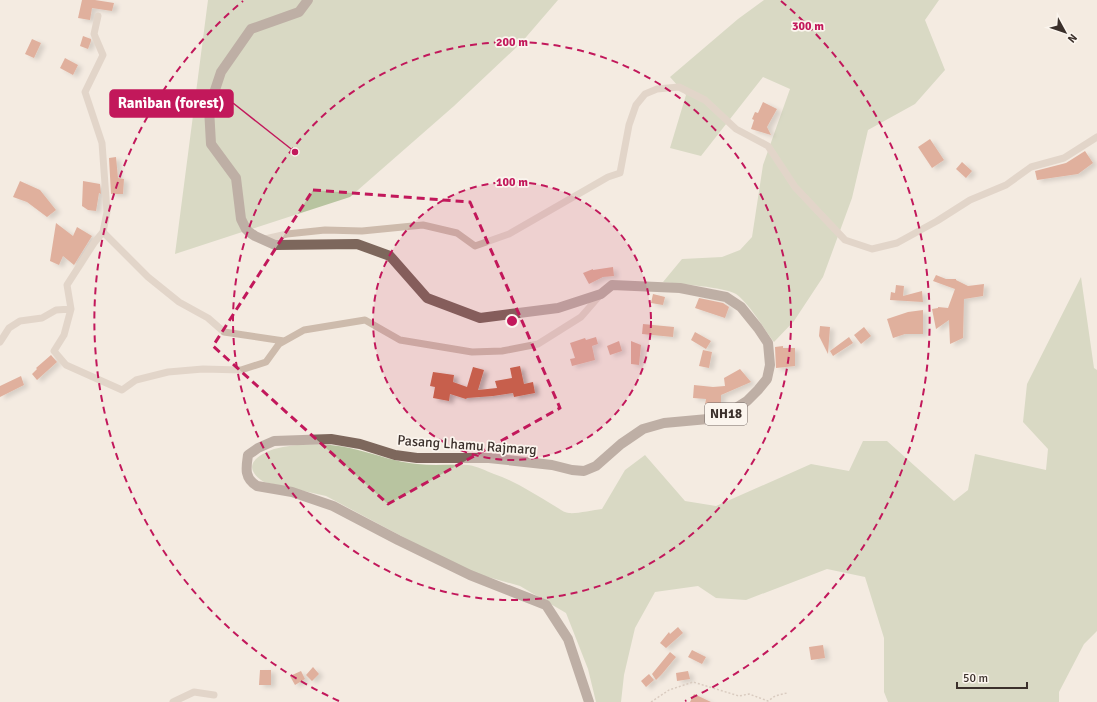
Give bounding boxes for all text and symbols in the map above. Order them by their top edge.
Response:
north arrow [1045,12,1085,52]
text: 300 m [792,19,824,34]
text: N [1065,31,1080,45]
text: 200 m [496,35,528,50]
callout: Raniban (forest) [110,90,233,117]
text: Raniban (forest) [118,94,224,112]
text: 100 m [496,175,528,190]
centre of rings [505,314,519,328]
road number: NH18 [705,403,747,425]
street label: Pasang Lhamu Rajmarg [397,432,537,458]
scale bar [957,664,1027,690]
text: 50 m [963,671,988,686]

